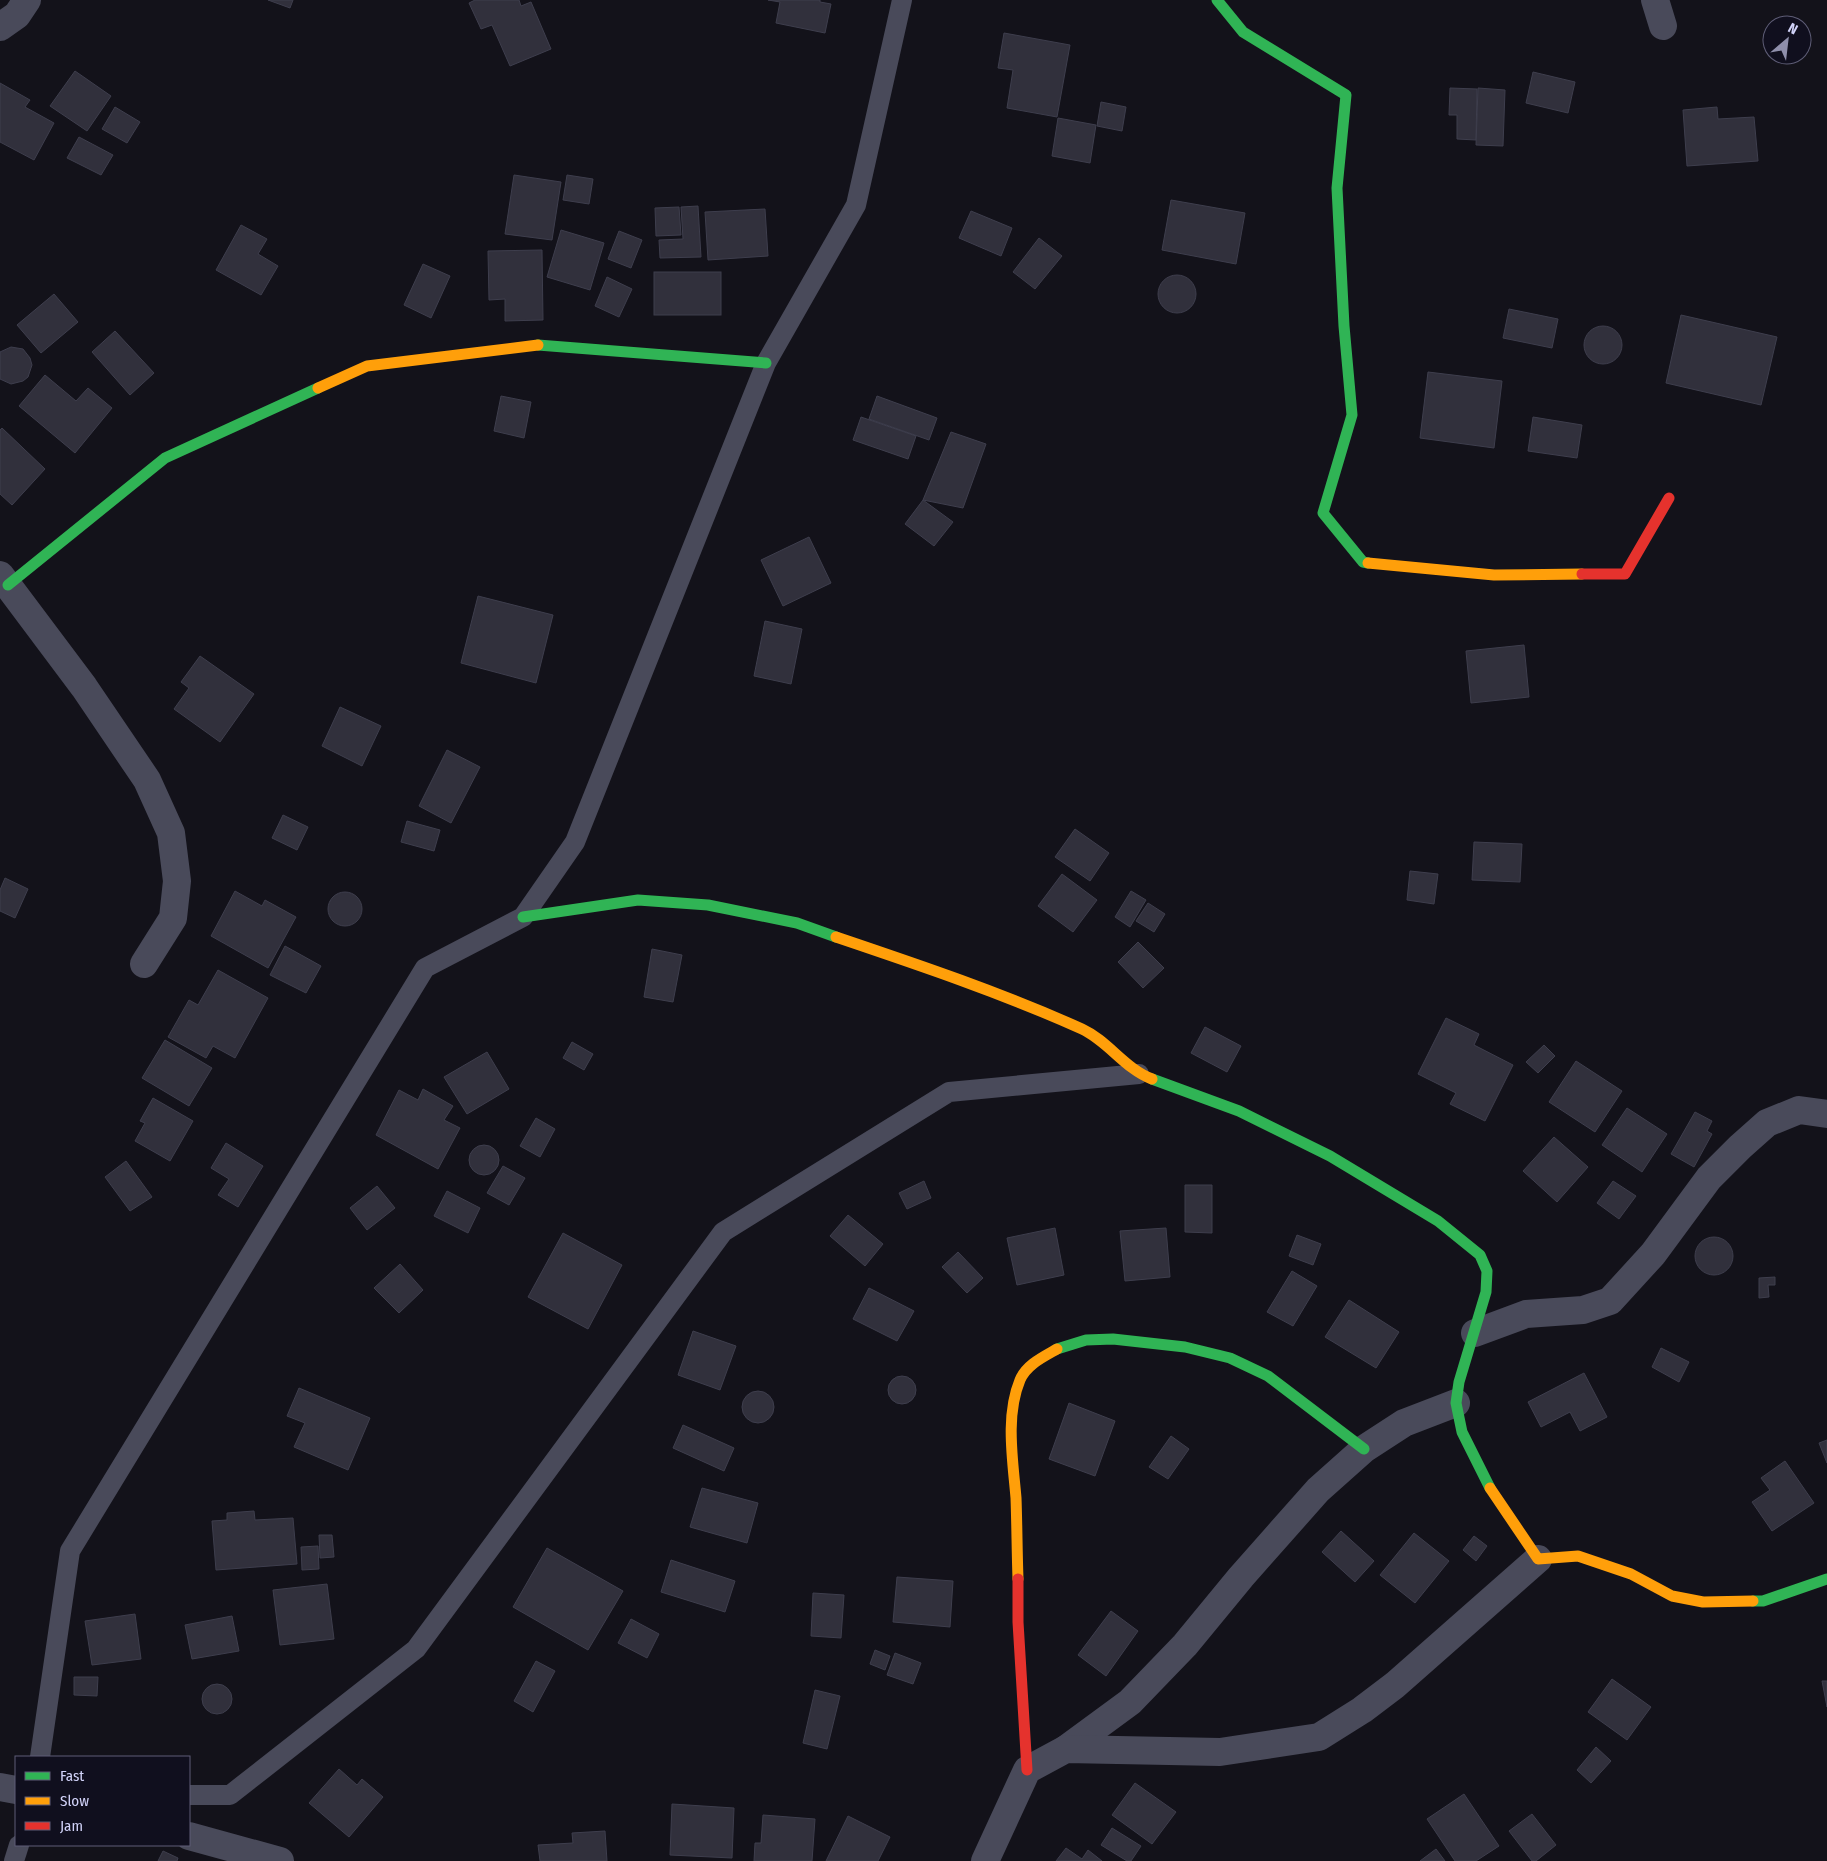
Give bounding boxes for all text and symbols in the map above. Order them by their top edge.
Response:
north arrow [1762,15,1812,65]
text: N [1785,19,1801,38]
legend [15,1756,190,1846]
text: Fast [60,1767,84,1785]
text: Slow [60,1792,89,1810]
text: Jam [60,1817,83,1835]

